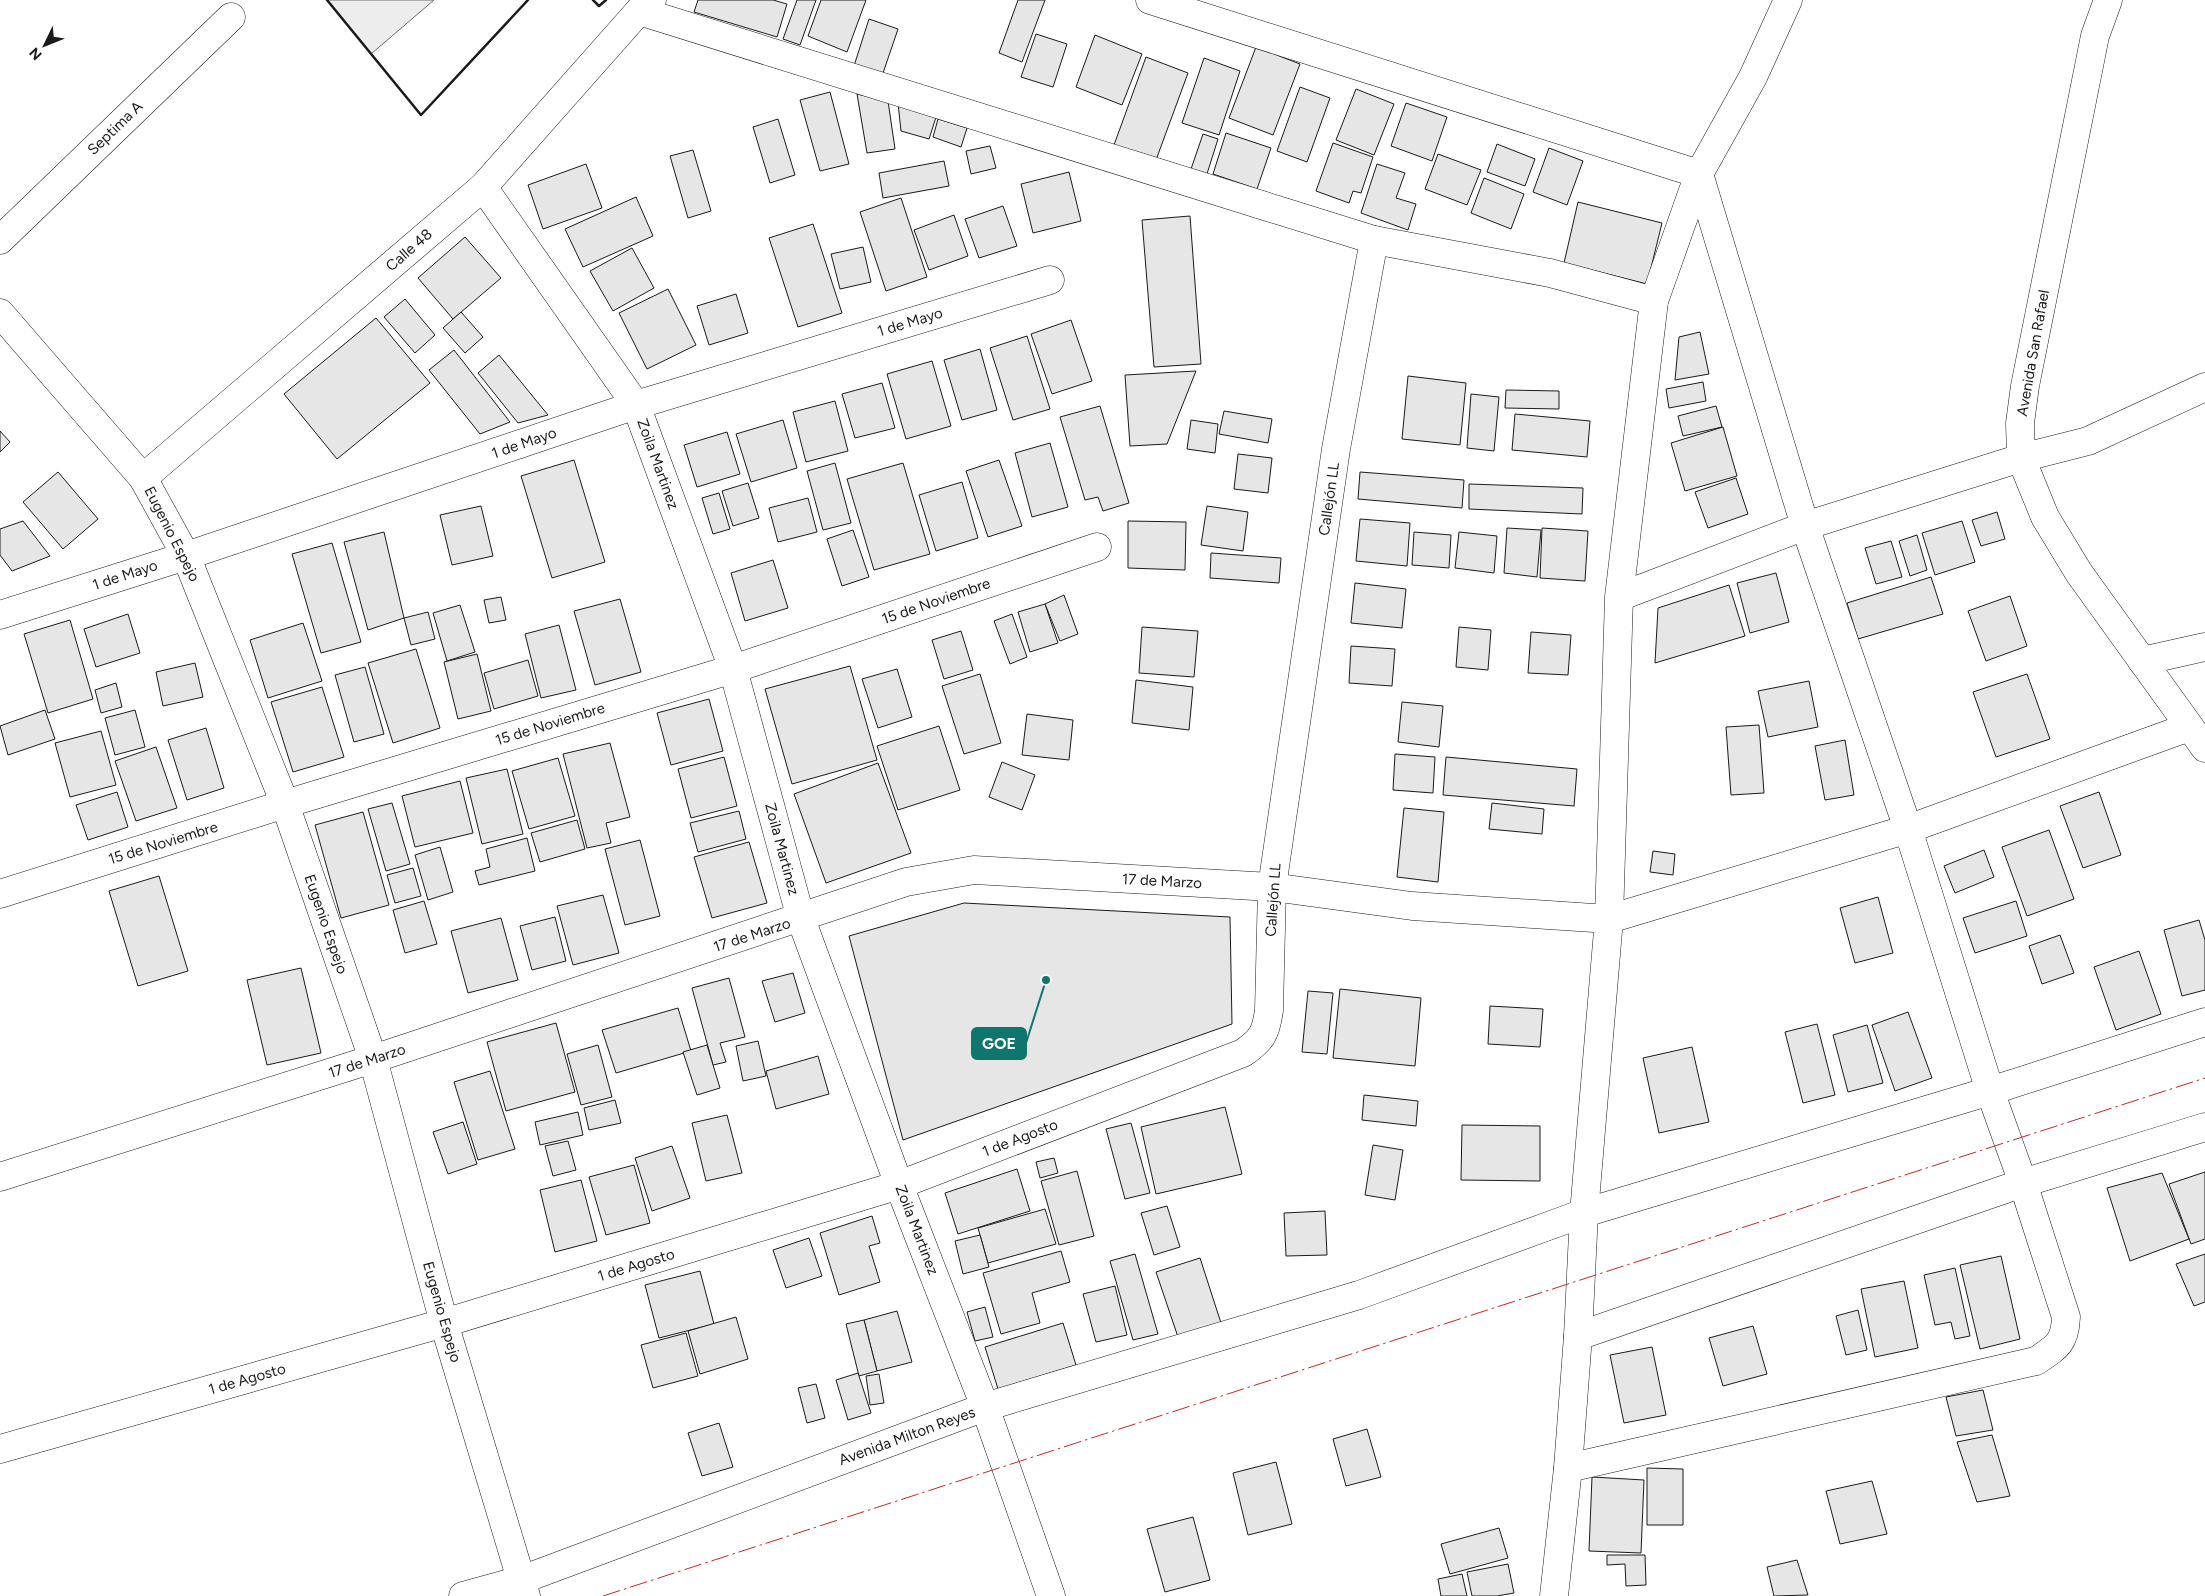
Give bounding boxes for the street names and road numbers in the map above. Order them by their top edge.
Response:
street label: Septima A [84,97,146,159]
street label: Calle 48 [382,225,436,275]
street label: Avenida San Rafael [2013,288,2053,418]
street label: 1 de Mayo [875,303,945,340]
street label: Zoila Martinez [633,416,683,512]
street label: 1 de Mayo [489,423,559,462]
street label: Callejón LL [1315,461,1343,537]
street label: Eugenio Espejo [140,484,204,585]
street label: 1 de Mayo [90,556,160,594]
street label: 15 de Noviembre [879,574,993,628]
street label: 15 de Noviembre [493,699,607,749]
street label: Zoila Martinez [761,801,803,897]
street label: 15 de Noviembre [106,818,220,868]
street label: Callejón LL [1261,862,1285,937]
street label: 17 de Marzo [1122,870,1203,892]
street label: Eugenio Espejo [301,872,352,976]
street label: 17 de Marzo [711,914,793,956]
street label: 17 de Marzo [326,1040,408,1082]
street label: 1 de Agosto [980,1115,1061,1161]
street label: Zoila Martinez [892,1182,942,1278]
street label: 1 de Agosto [595,1245,677,1285]
street label: Eugenio Espejo [419,1259,465,1365]
street label: 1 de Agosto [206,1359,288,1399]
street label: Avenida Milton Reyes [836,1403,978,1469]

